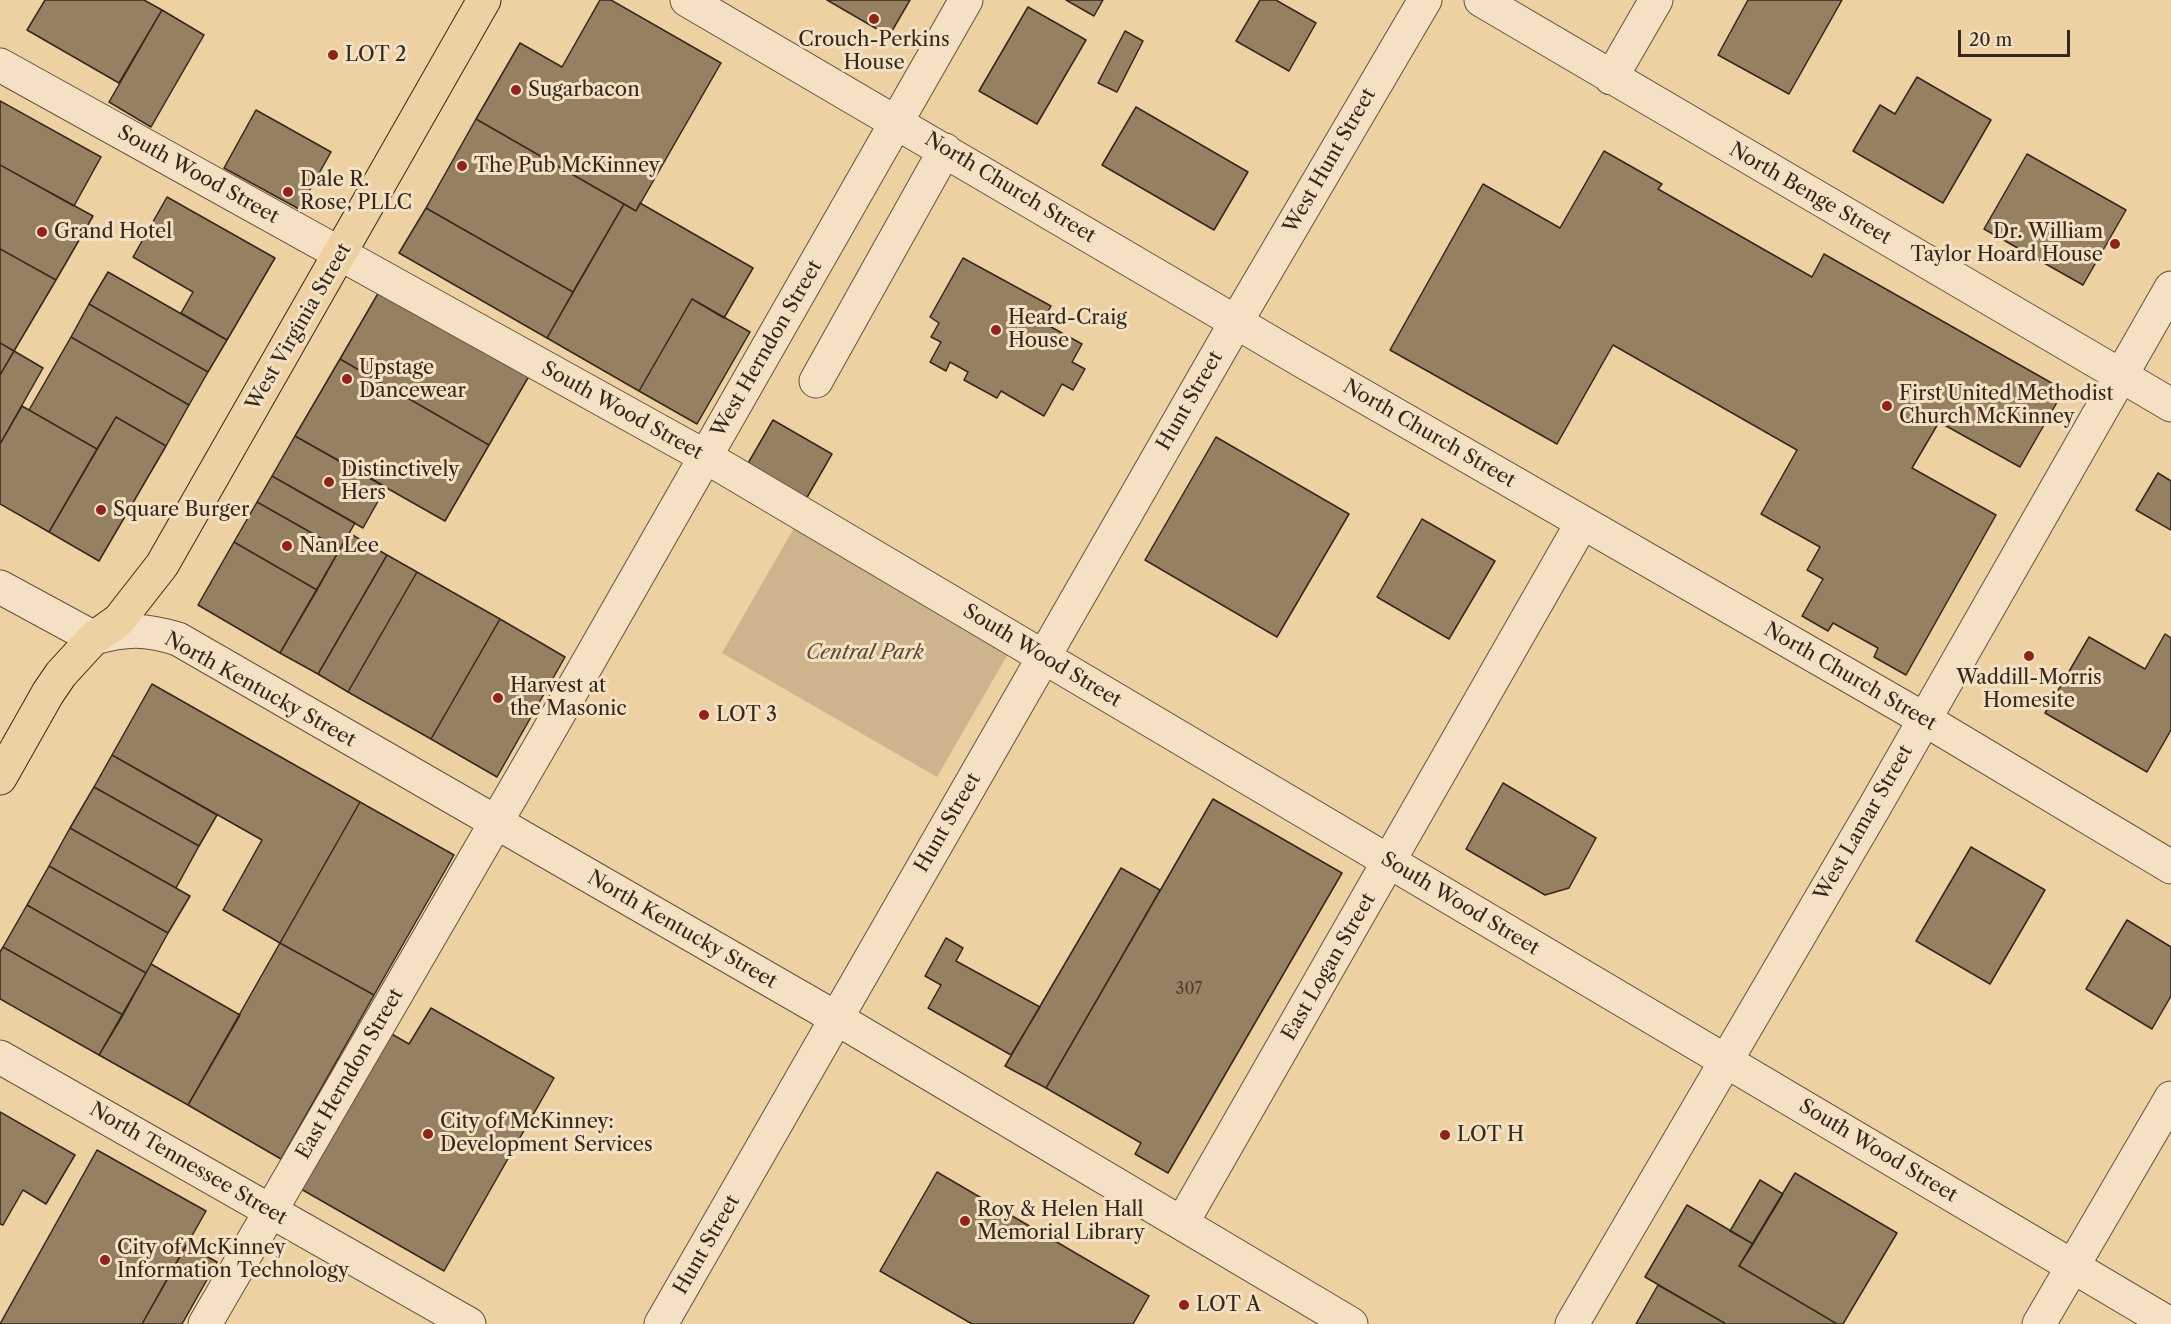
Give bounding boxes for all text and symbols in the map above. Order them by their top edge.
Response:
marker: Crouch-Perkins House [867,12,881,26]
scale bar [1961,18,2074,56]
place label: Crouch-Perkins House [798,28,950,75]
text: 20 m [1969,29,2012,51]
place label: LOT 2 [345,43,407,67]
marker: LOT 2 [326,48,340,62]
place label: Sugarbacon [528,78,640,102]
marker: Sugarbacon [509,83,523,97]
street label: West Hunt Street [1279,84,1381,238]
street label: South Wood Street [113,121,283,229]
street label: North Church Street [920,127,1100,249]
street label: North Benge Street [1725,138,1895,250]
place label: The Pub McKinney [474,154,660,178]
marker: The Pub McKinney [455,159,469,173]
place label: Dale R. Rose, PLLC [300,168,412,215]
marker: Dale R. Rose, PLLC [281,185,295,199]
place label: Grand Hotel [54,220,172,244]
place label: Dr. William Taylor Hoard House [1911,220,2103,267]
marker: Grand Hotel [35,225,49,239]
marker: Dr. William Taylor Hoard House [2108,237,2122,251]
street label: West Virginia Street [241,239,357,415]
street label: West Herndon Street [707,256,827,442]
place label: Heard-Craig House [1008,306,1127,353]
marker: Heard-Craig House [989,323,1003,337]
street label: Hunt Street [1152,347,1228,455]
place label: Upstage Dancewear [359,356,466,403]
street label: South Wood Street [537,357,707,465]
marker: Upstage Dancewear [340,372,354,386]
street label: North Church Street [1339,375,1519,493]
place label: First United Methodist Church McKinney [1899,382,2113,429]
marker: First United Methodist Church McKinney [1880,399,1894,413]
place label: Distinctively Hers [341,458,459,505]
marker: Distinctively Hers [322,475,336,489]
place label: Square Burger [113,498,249,522]
marker: Square Burger [94,503,108,517]
place label: Nan Lee [299,534,379,558]
marker: Nan Lee [280,539,294,553]
street label: South Wood Street [958,599,1126,713]
street label: North Church Street [1760,618,1940,736]
street label: North Kentucky Street [160,627,360,753]
park label: Central Park [806,641,924,665]
marker: Waddill-Morris Homesite [2022,649,2036,663]
place label: Waddill-Morris Homesite [1956,666,2102,713]
place label: Harvest at the Masonic [510,674,627,721]
marker: Harvest at the Masonic [491,691,505,705]
place label: LOT 3 [716,703,777,727]
marker: LOT 3 [697,708,711,722]
street label: West Lamar Street [1810,741,1918,905]
street label: Hunt Street [910,769,986,877]
street label: South Wood Street [1376,847,1544,961]
street label: North Kentucky Street [583,866,781,994]
street label: East Logan Street [1277,889,1381,1045]
house number: 307 [1176,979,1202,999]
street label: East Herndon Street [291,984,409,1164]
street label: South Wood Street [1794,1094,1962,1208]
street label: North Tennessee Street [85,1098,291,1230]
place label: City of McKinney: Development Services [440,1110,653,1157]
place label: LOT H [1457,1123,1524,1147]
marker: City of McKinney: Development Services [421,1127,435,1141]
marker: LOT H [1438,1128,1452,1142]
street label: Hunt Street [669,1191,745,1299]
place label: Roy & Helen Hall Memorial Library [977,1198,1145,1245]
marker: Roy & Helen Hall Memorial Library [958,1214,972,1228]
place label: City of McKinney Information Technology [117,1236,349,1283]
marker: City of McKinney Information Technology [98,1253,112,1267]
place label: LOT A [1196,1293,1261,1317]
marker: LOT A [1177,1298,1191,1312]

